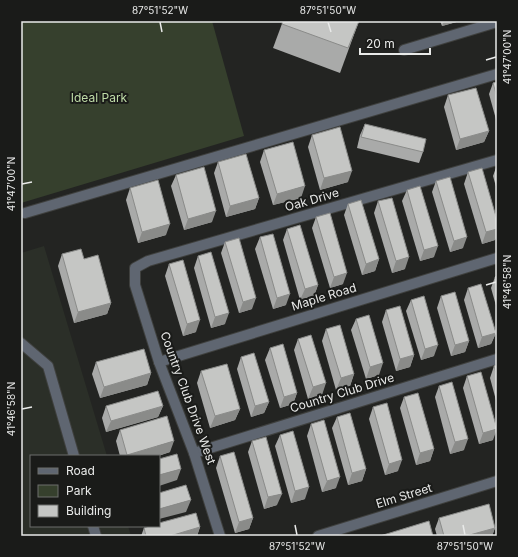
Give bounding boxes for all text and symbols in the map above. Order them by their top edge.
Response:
text: 87°51'52"W [132,4,188,16]
text: 87°51'50"W [300,4,356,16]
scale bar [360,30,430,56]
text: 41°47'00"N [501,30,513,84]
text: 20 m [366,36,395,51]
park label: Ideal Park [71,90,128,105]
text: 41°47'00"N [5,157,17,211]
street label: Oak Drive [283,185,341,214]
text: 41°46'58"N [501,255,513,309]
street label: Maple Road [290,280,358,314]
street label: Country Club Drive West [157,329,219,466]
street label: Country Club Drive [288,370,396,416]
text: 41°46'58"N [5,382,17,436]
legend [30,455,160,527]
text: Road [66,463,95,478]
street label: Elm Street [374,480,434,511]
text: Park [66,483,92,498]
text: Building [66,503,111,518]
text: 87°51'52"W [269,540,325,552]
text: 87°51'50"W [437,540,493,552]

